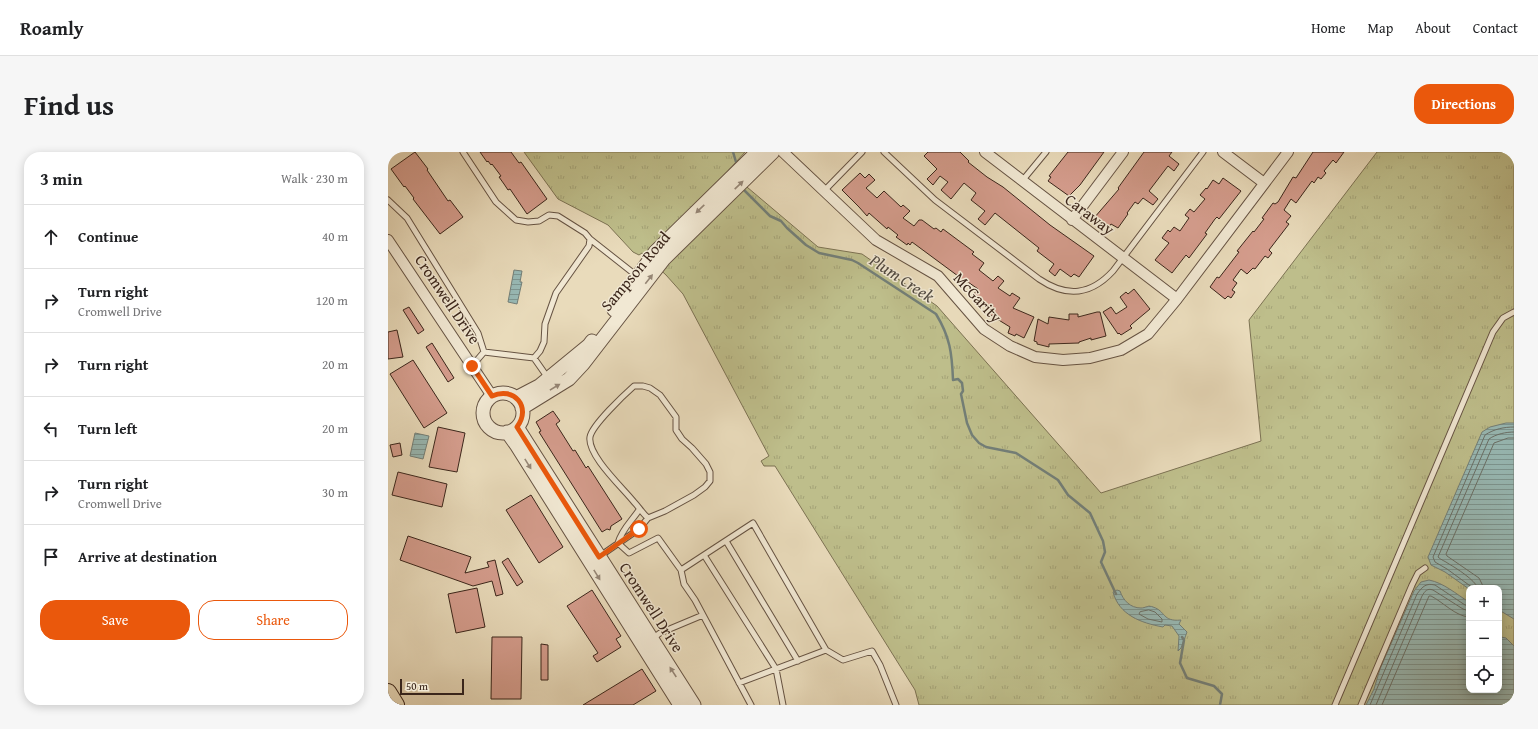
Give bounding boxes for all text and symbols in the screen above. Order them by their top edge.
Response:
text: Roamly [20,14,84,42]
text: Home [1311,18,1346,38]
text: Map [1368,18,1393,38]
text: About [1415,18,1451,38]
text: Contact [1473,18,1518,38]
text: Find us [24,84,114,125]
button: Directions [1414,84,1514,124]
text: 3 min [40,166,82,191]
text: Walk · 230 m [281,169,348,188]
one-way arrow [734,180,744,190]
street label: Caraway [1060,187,1120,241]
one-way arrow [695,205,705,214]
icon: ahead [40,226,62,248]
text: Continue [78,226,139,247]
street label: Sampson Road [594,226,676,316]
text: 40 m [322,227,348,246]
water label: Plum Creek [864,247,940,308]
street label: Cromwell Drive [409,249,487,349]
street label: McGarity [948,266,1008,328]
one-way arrow [644,273,653,284]
text: Turn right [78,281,149,302]
icon: right [40,290,62,312]
text: 120 m [316,291,348,310]
text: Cromwell Drive [78,302,162,321]
icon: right [40,354,62,376]
text: Turn right [78,354,149,375]
text: 20 m [322,355,348,374]
route end [463,357,481,375]
one-way arrow [550,383,560,391]
icon: left [40,418,62,440]
text: Turn left [78,418,137,439]
text: 20 m [322,419,348,438]
one-way arrow [525,459,532,470]
text: Turn right [78,473,149,494]
icon: right [40,482,62,504]
text: 30 m [322,483,348,502]
text: Cromwell Drive [78,494,162,513]
route start [630,520,648,538]
icon: arrive [40,546,62,568]
text: Arrive at destination [78,546,217,567]
street label: Cromwell Drive [614,557,690,657]
one-way arrow [593,570,601,580]
map controls [1466,585,1502,693]
button: + [1466,585,1502,621]
button: Save [40,600,190,640]
button: Share [198,600,348,640]
button: − [1466,621,1502,657]
button: locate [1466,657,1502,693]
one-way arrow [669,667,677,677]
scale bar [400,677,464,696]
text: 50 m [406,678,428,694]

